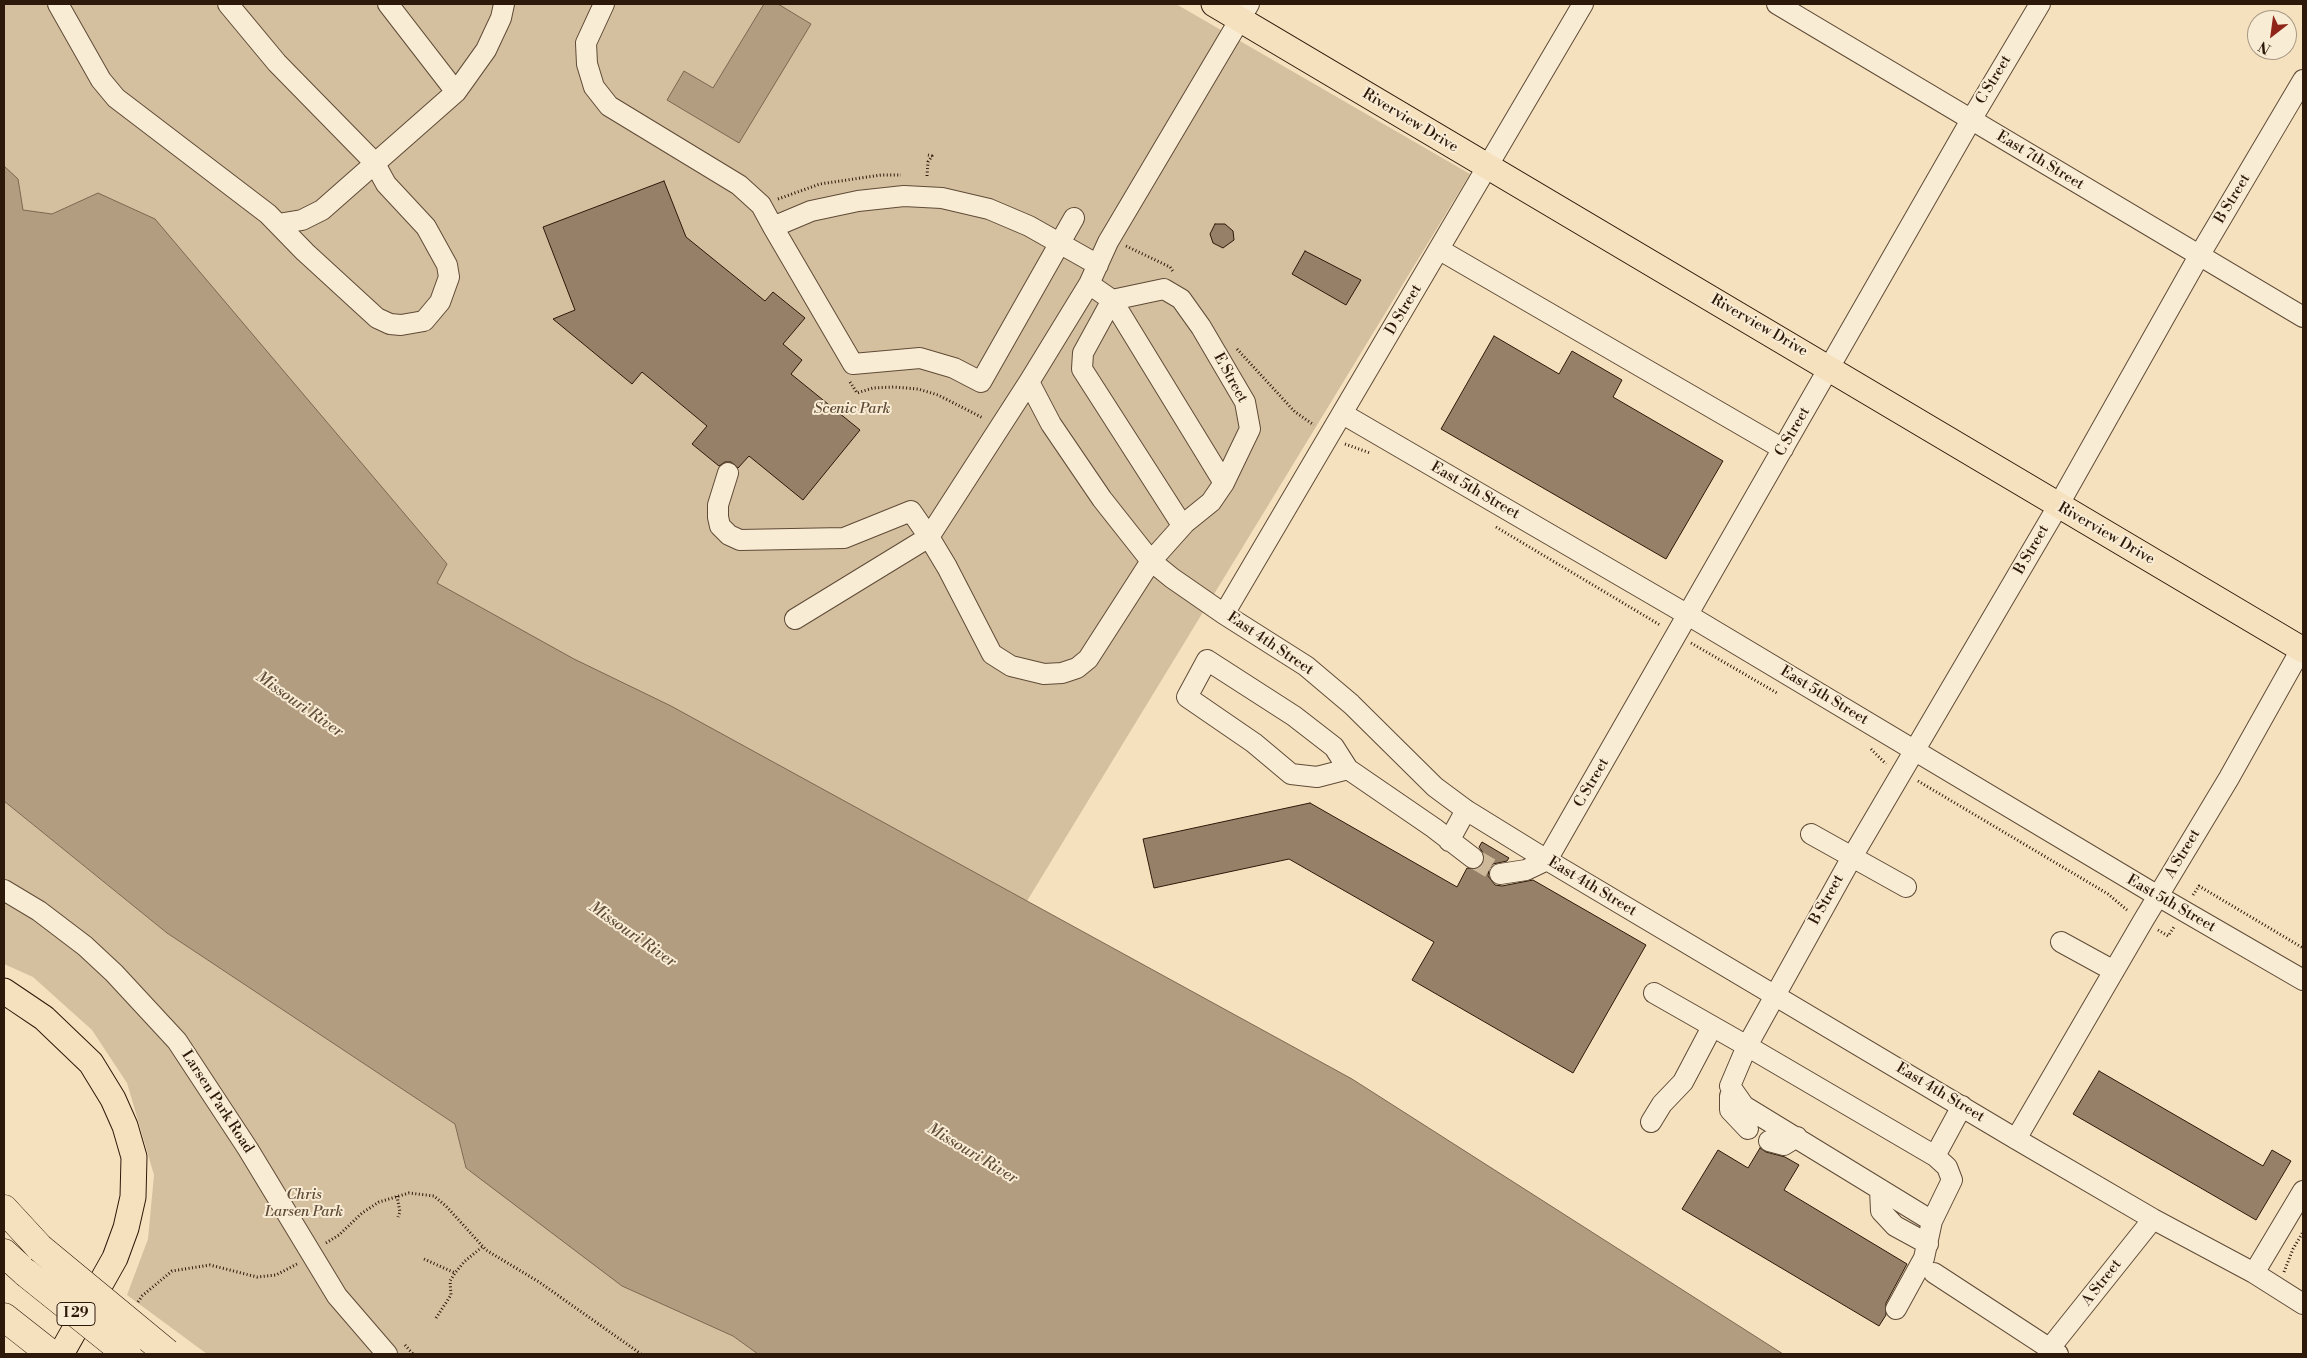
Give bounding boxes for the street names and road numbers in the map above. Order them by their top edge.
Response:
street label: C Street [1972,52,2016,108]
street label: Riverview Drive [1359,85,1461,157]
street label: East 7th Street [1993,128,2087,194]
street label: B Street [2211,171,2255,227]
street label: D Street [1382,282,1426,338]
street label: Riverview Drive [1707,291,1811,361]
street label: E Street [1209,350,1251,406]
street label: C Street [1772,404,1814,460]
street label: East 5th Street [1427,458,1523,524]
street label: Riverview Drive [2054,499,2158,569]
street label: B Street [2011,522,2053,578]
street label: East 4th Street [1223,609,1317,679]
street label: East 5th Street [1777,663,1871,729]
street label: C Street [1571,755,1613,811]
street label: A Street [2161,826,2205,882]
street label: East 4th Street [1544,853,1640,921]
street label: East 5th Street [2123,871,2219,937]
street label: B Street [1806,872,1848,928]
street label: Larsen Park Road [177,1047,257,1157]
street label: East 4th Street [1892,1059,1988,1127]
street label: A Street [2078,1256,2126,1310]
road number: I 29 [57,1302,95,1326]

